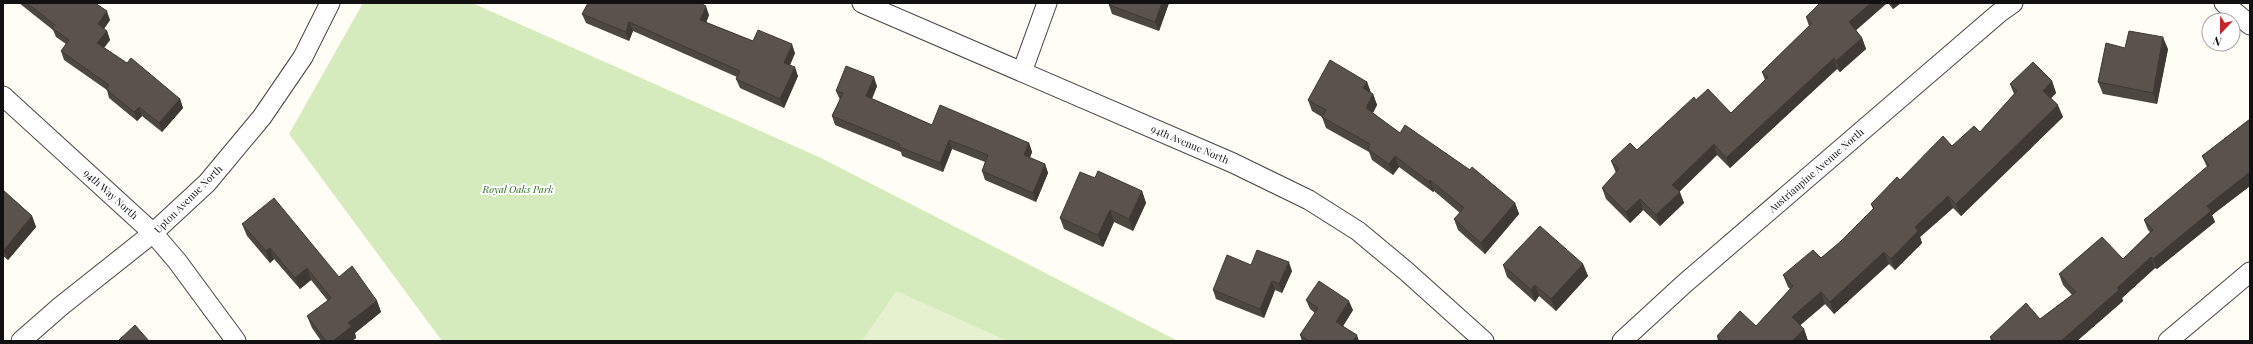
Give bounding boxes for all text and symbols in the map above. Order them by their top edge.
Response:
north arrow [2201,12,2241,52]
text: N [2211,33,2224,50]
street label: 94th Avenue North [1149,121,1231,167]
street label: Austrianpine Avenue North [1765,125,1867,216]
street label: Upton Avenue North [151,162,225,236]
street label: 94th Way North [81,166,141,222]
park label: Royal Oaks Park [482,182,553,196]

